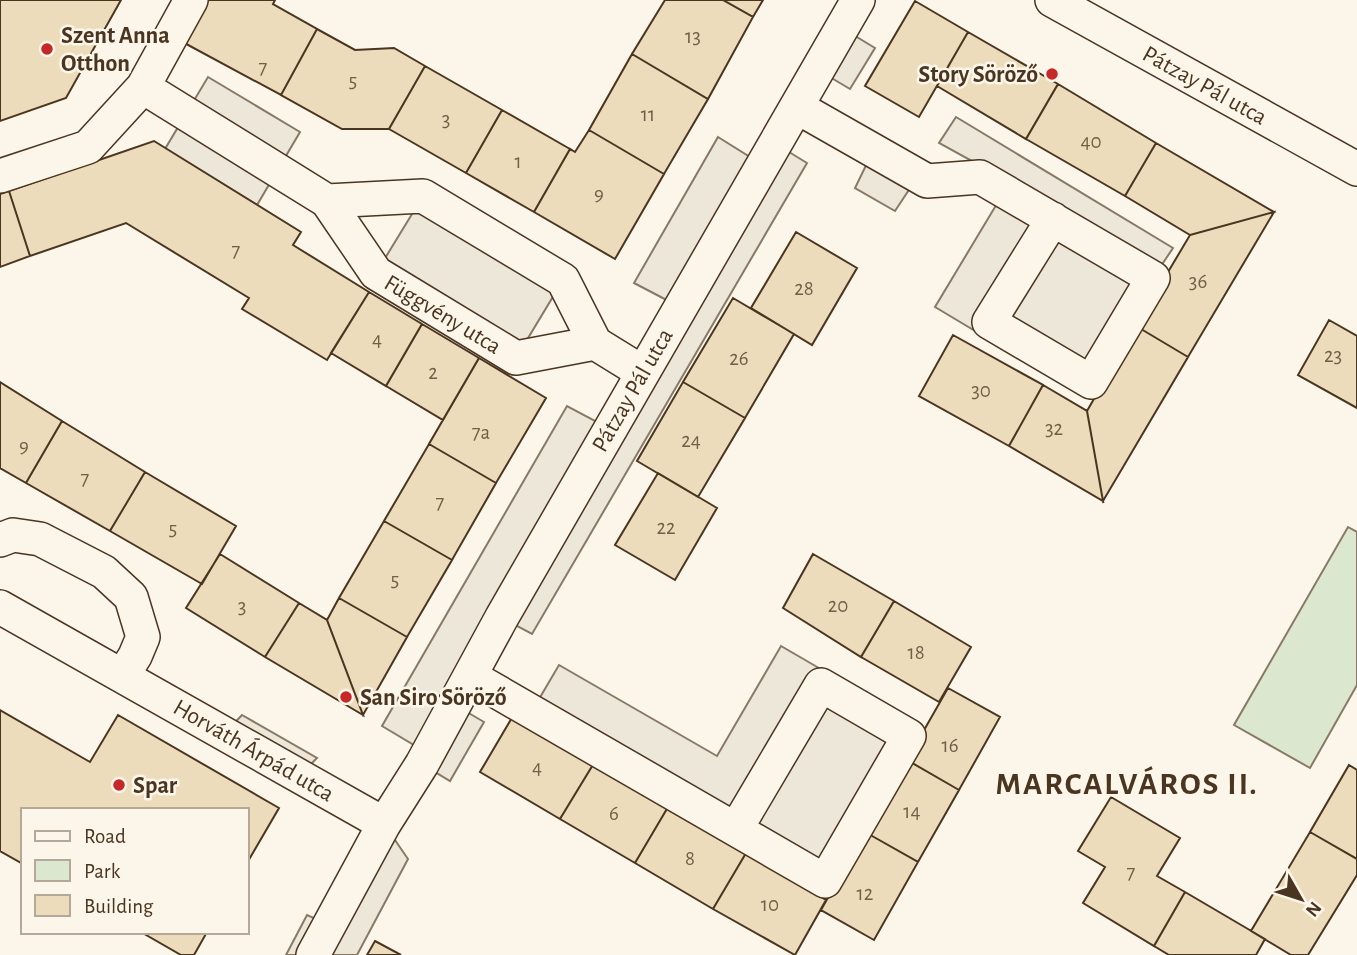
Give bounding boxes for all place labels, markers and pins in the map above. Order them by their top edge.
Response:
place label: Szent Anna Otthon [61,24,170,76]
marker: Szent Anna Otthon [39,41,55,57]
place label: Story Söröző [918,63,1038,87]
marker: Story Söröző [1044,66,1060,82]
place label: San Siro Söröző [360,686,507,710]
marker: San Siro Söröző [338,689,354,705]
place label: Spar [133,774,178,798]
marker: Spar [111,777,127,793]

